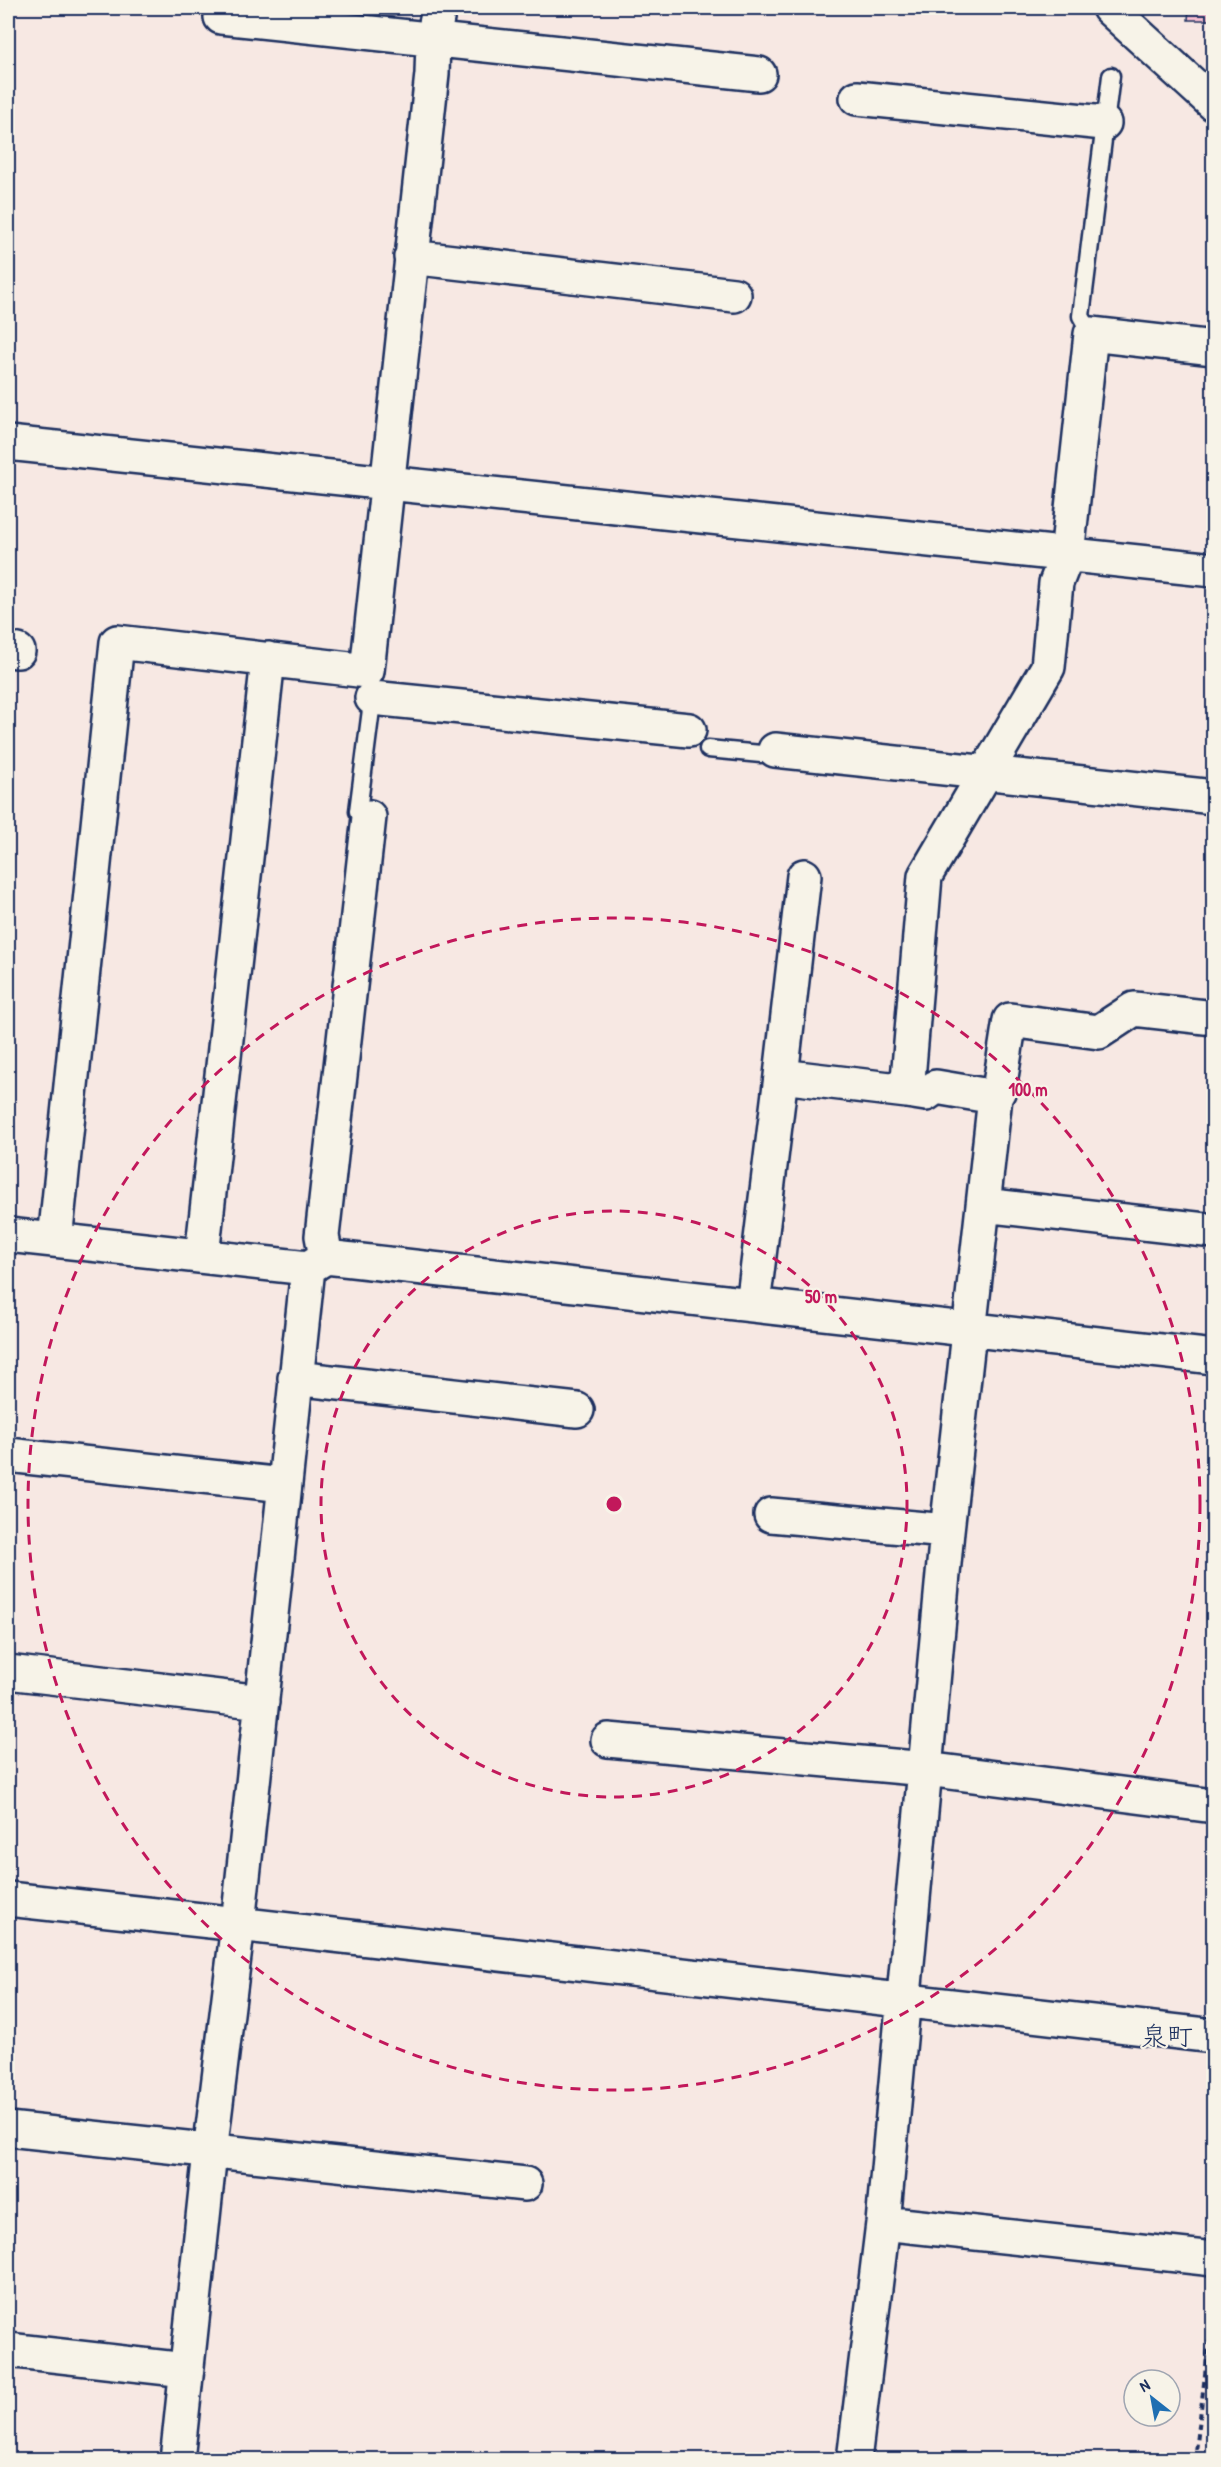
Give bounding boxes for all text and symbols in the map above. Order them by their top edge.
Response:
text: 100 m [1008,1077,1048,1102]
text: 50 m [805,1284,837,1309]
centre of rings [604,1494,624,1514]
district label: 泉町 [1141,2018,1193,2053]
north arrow [1122,2368,1182,2428]
text: N [1135,2373,1154,2397]

